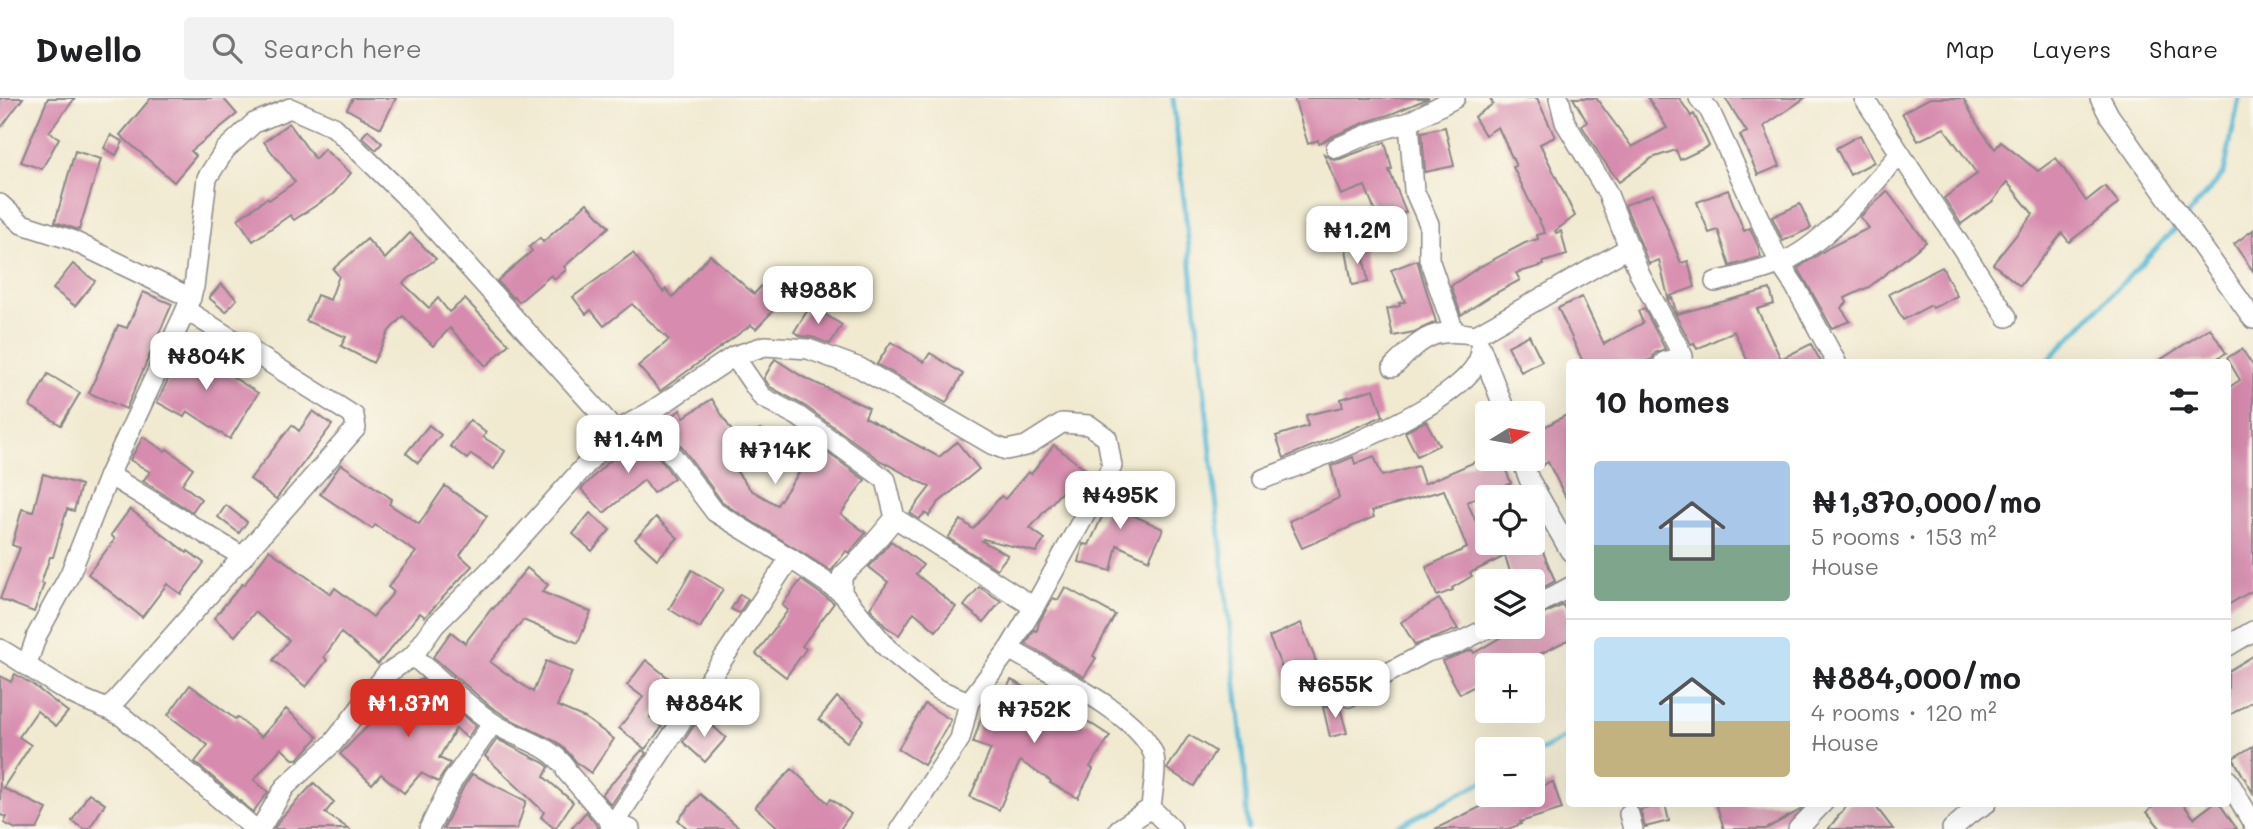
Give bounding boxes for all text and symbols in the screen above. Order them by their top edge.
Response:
search box [184,17,674,80]
text: Dwello [35,27,142,70]
icon: search [208,29,246,67]
text: Search here [264,31,422,65]
text: Map [1946,33,1994,64]
text: Layers [2032,33,2111,64]
text: Share [2149,33,2218,64]
pin: ₦1.2M [1308,206,1406,266]
text: ₦1.2M [1322,214,1392,244]
pin: ₦988K [769,266,867,326]
text: ₦988K [779,274,857,304]
pin: ₦804K [157,332,255,392]
text: ₦804K [166,340,246,370]
text: 10 homes [1594,381,1730,421]
icon: filters [2165,382,2203,420]
north arrow [1475,401,1545,471]
map controls [1475,401,1545,807]
pin: ₦1.4M [579,416,677,475]
text: ₦1.4M [592,423,664,453]
pin: ₦714K [726,426,824,486]
text: ₦714K [738,434,812,464]
pin: ₦495K [1071,472,1169,531]
text: ₦495K [1081,479,1159,509]
text: ₦1,370,000/mo [1811,481,2041,521]
button: locate [1475,485,1545,555]
icon: home [1650,489,1734,573]
text: 5 rooms · 153 m² [1811,521,1996,551]
text: House [1811,551,1879,581]
button: layers [1475,569,1545,639]
button: + [1475,653,1545,723]
text: ₦884,000/mo [1811,657,2021,697]
pin: ₦655K [1286,660,1384,720]
icon: home [1650,665,1734,749]
text: ₦655K [1297,668,1373,698]
pin: ₦1.37M [351,680,465,739]
pin: ₦884K [655,680,753,739]
pin: ₦752K [985,686,1083,745]
text: ₦1.37M [366,687,450,717]
text: ₦884K [665,687,743,717]
text: ₦752K [997,693,1071,723]
text: 4 rooms · 120 m² [1811,697,1997,727]
text: House [1811,727,1879,757]
button: − [1475,737,1545,807]

